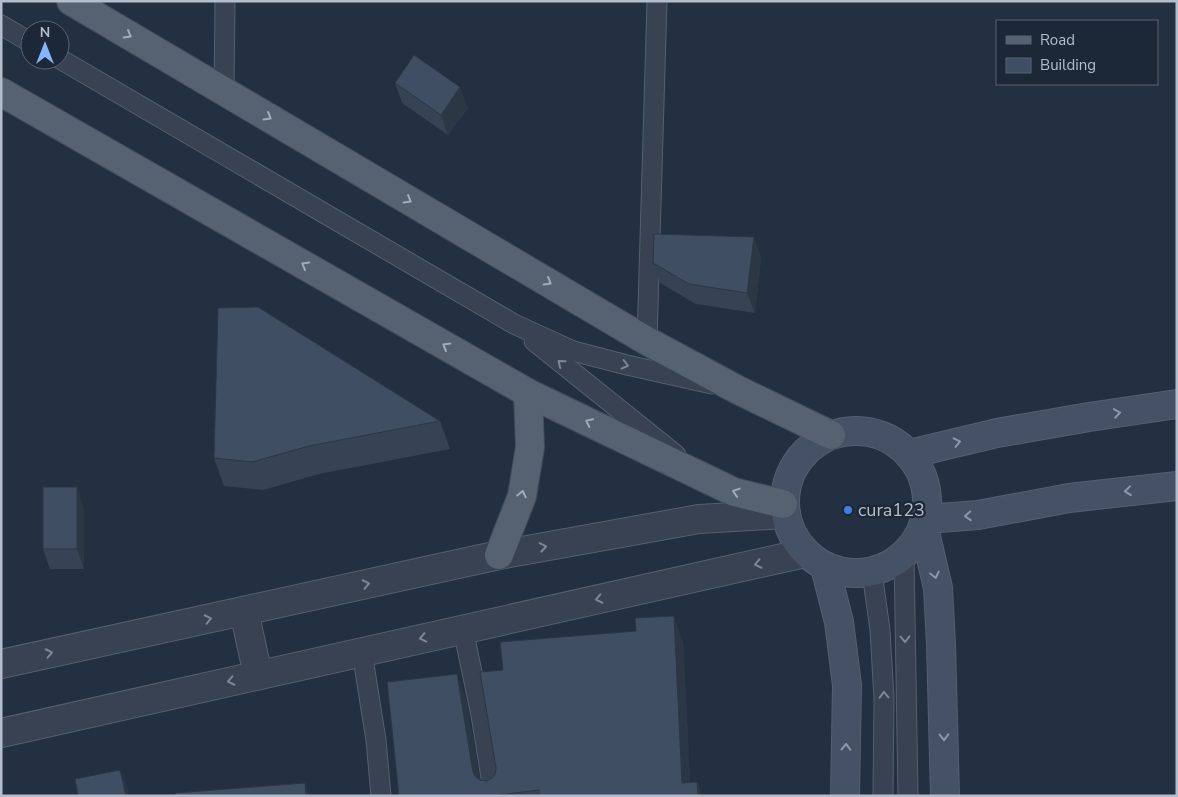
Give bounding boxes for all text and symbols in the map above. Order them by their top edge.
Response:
north arrow [20,20,70,70]
legend [996,20,1158,85]
text: N [40,23,50,42]
one-way arrow [123,28,132,38]
text: Road [1040,30,1075,50]
text: Building [1040,55,1096,75]
one-way arrow [263,110,272,120]
one-way arrow [403,193,412,203]
one-way arrow [301,261,310,271]
one-way arrow [542,276,551,286]
one-way arrow [442,342,451,352]
one-way arrow [620,359,629,370]
one-way arrow [558,360,567,368]
one-way arrow [1113,408,1121,419]
one-way arrow [585,418,594,428]
one-way arrow [952,437,961,448]
one-way arrow [1124,485,1132,496]
one-way arrow [732,488,740,498]
one-way arrow [516,489,527,498]
place label: cura123 [858,498,925,522]
marker: cura123 [842,504,854,516]
one-way arrow [964,510,972,521]
one-way arrow [538,543,547,553]
one-way arrow [753,558,762,569]
one-way arrow [929,571,940,580]
one-way arrow [362,579,371,590]
one-way arrow [595,593,604,604]
one-way arrow [203,614,212,625]
one-way arrow [419,632,428,643]
one-way arrow [900,636,910,643]
one-way arrow [44,649,53,659]
one-way arrow [226,675,235,686]
one-way arrow [879,690,889,698]
one-way arrow [938,734,949,742]
one-way arrow [841,743,851,750]

